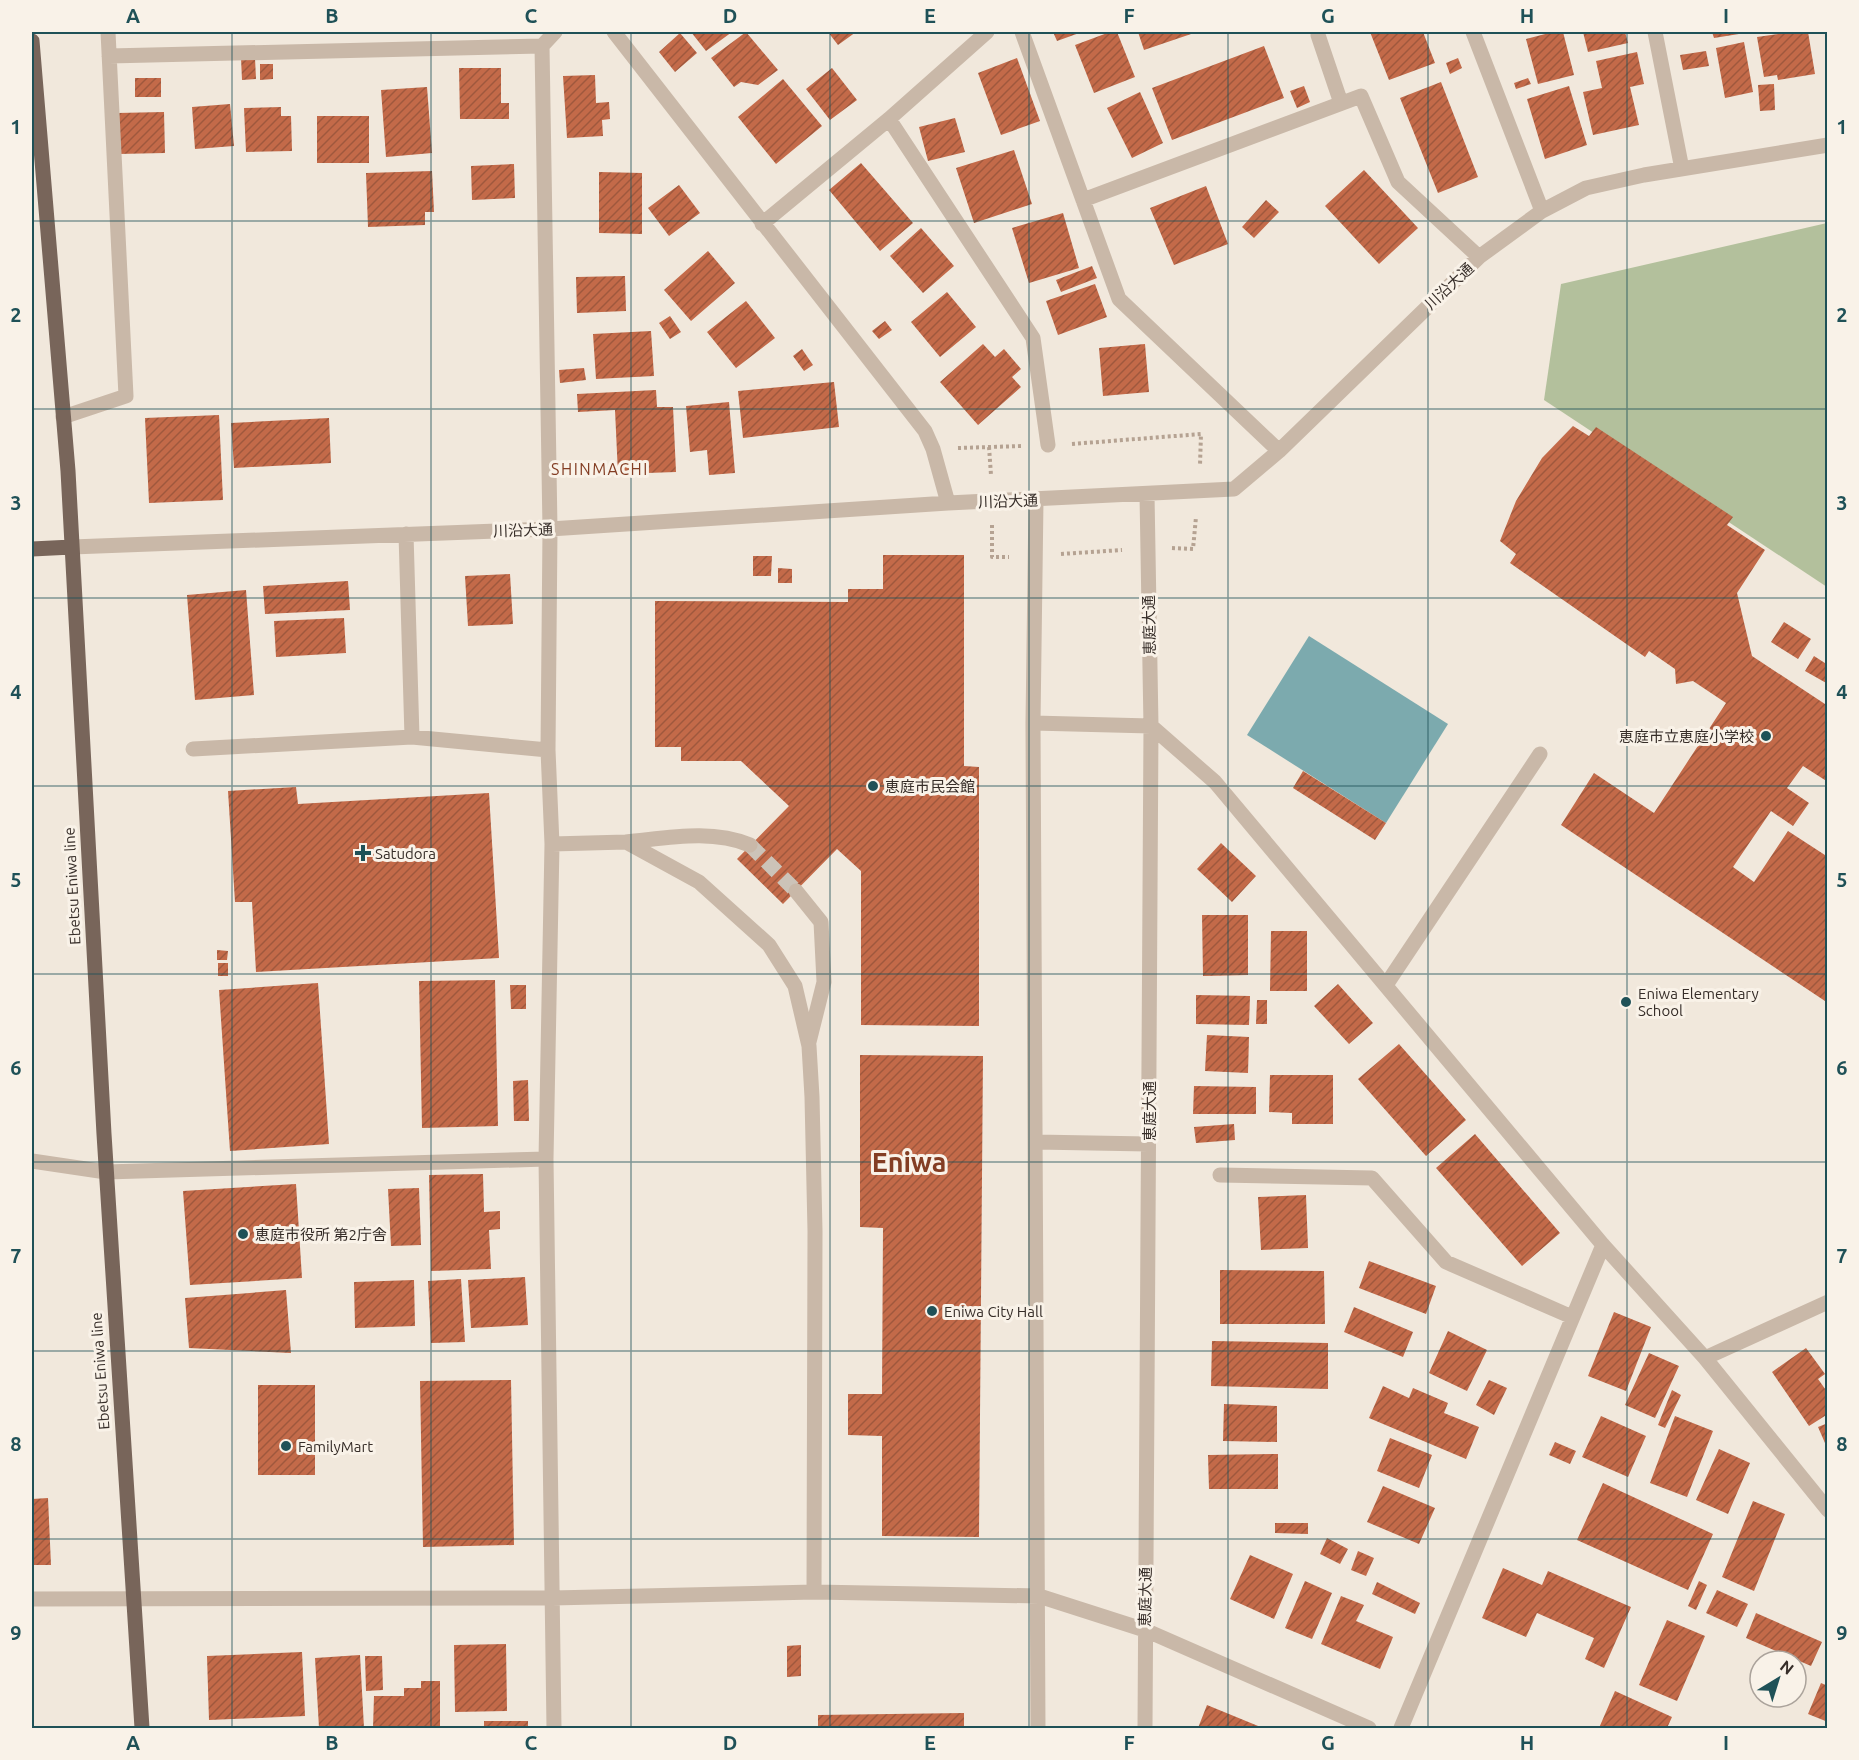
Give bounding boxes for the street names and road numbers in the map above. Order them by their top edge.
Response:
street label: 川沿大通 [1421,259,1477,313]
street label: 川沿大通 [978,491,1038,511]
street label: 川沿大通 [493,520,553,540]
street label: 恵庭大通 [1140,595,1158,655]
street label: Ebetsu Eniwa line [60,827,84,945]
street label: 恵庭大通 [1141,1081,1158,1141]
street label: Ebetsu Eniwa line [87,1312,113,1430]
street label: 恵庭大通 [1136,1567,1154,1627]

